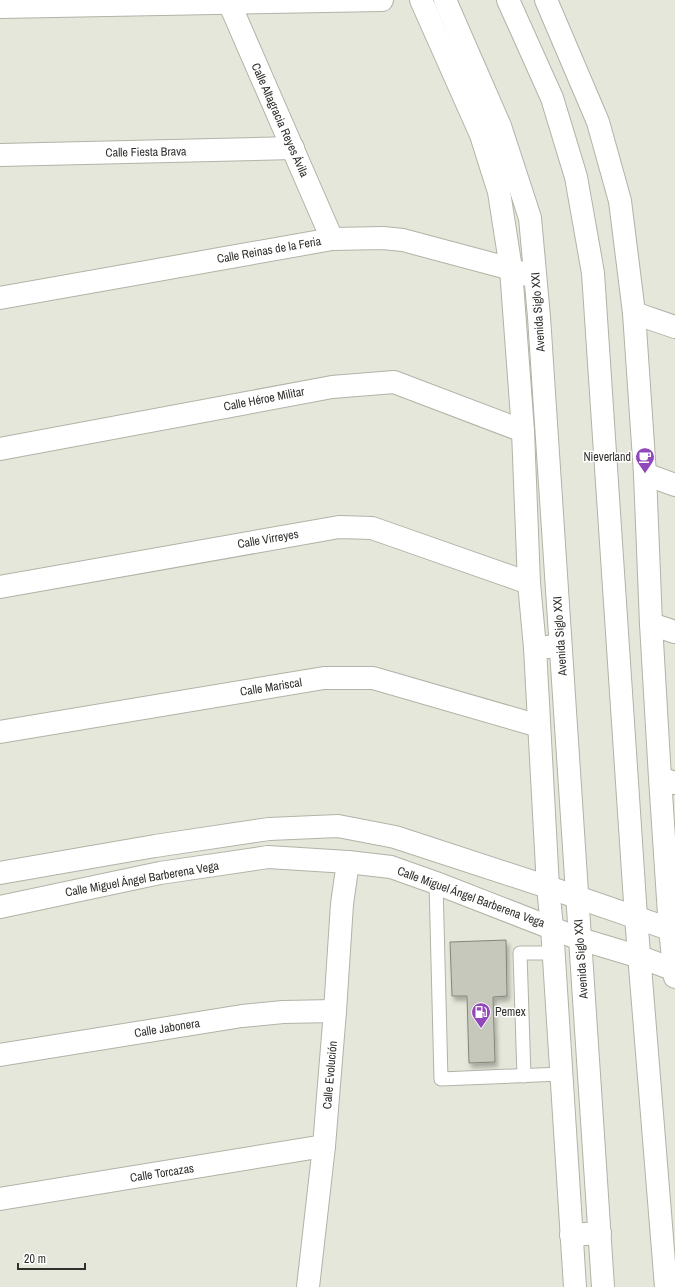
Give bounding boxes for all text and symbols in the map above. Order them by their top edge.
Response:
street label: Calle Altagracia Reyes Ávila [248,60,313,180]
street label: Calle Fiesta Brava [105,143,187,161]
street label: Calle Reinas de la Feria [216,233,323,267]
street label: Avenida Siglo XXI [527,272,549,353]
street label: Calle Héroe Militar [222,383,306,415]
cafe icon: Nieverland [634,446,656,474]
place label: Nieverland [583,449,631,465]
street label: Calle Virreyes [236,526,300,552]
street label: Avenida Siglo XXI [549,596,571,677]
street label: Calle Mariscal [239,674,303,700]
street label: Calle Miguel Ángel Barberena Vega [64,857,221,900]
street label: Calle Miguel Ángel Barberena Vega [395,863,547,931]
street label: Avenida Siglo XXI [570,919,592,1000]
fuel station icon: Pemex [470,1001,492,1029]
place label: Pemex [495,1004,526,1020]
street label: Calle Jabonera [133,1015,201,1041]
street label: Calle Evolución [319,1040,341,1110]
street label: Calle Torcazas [129,1160,195,1186]
scale bar [18,1245,85,1271]
text: 20 m [24,1251,46,1267]

